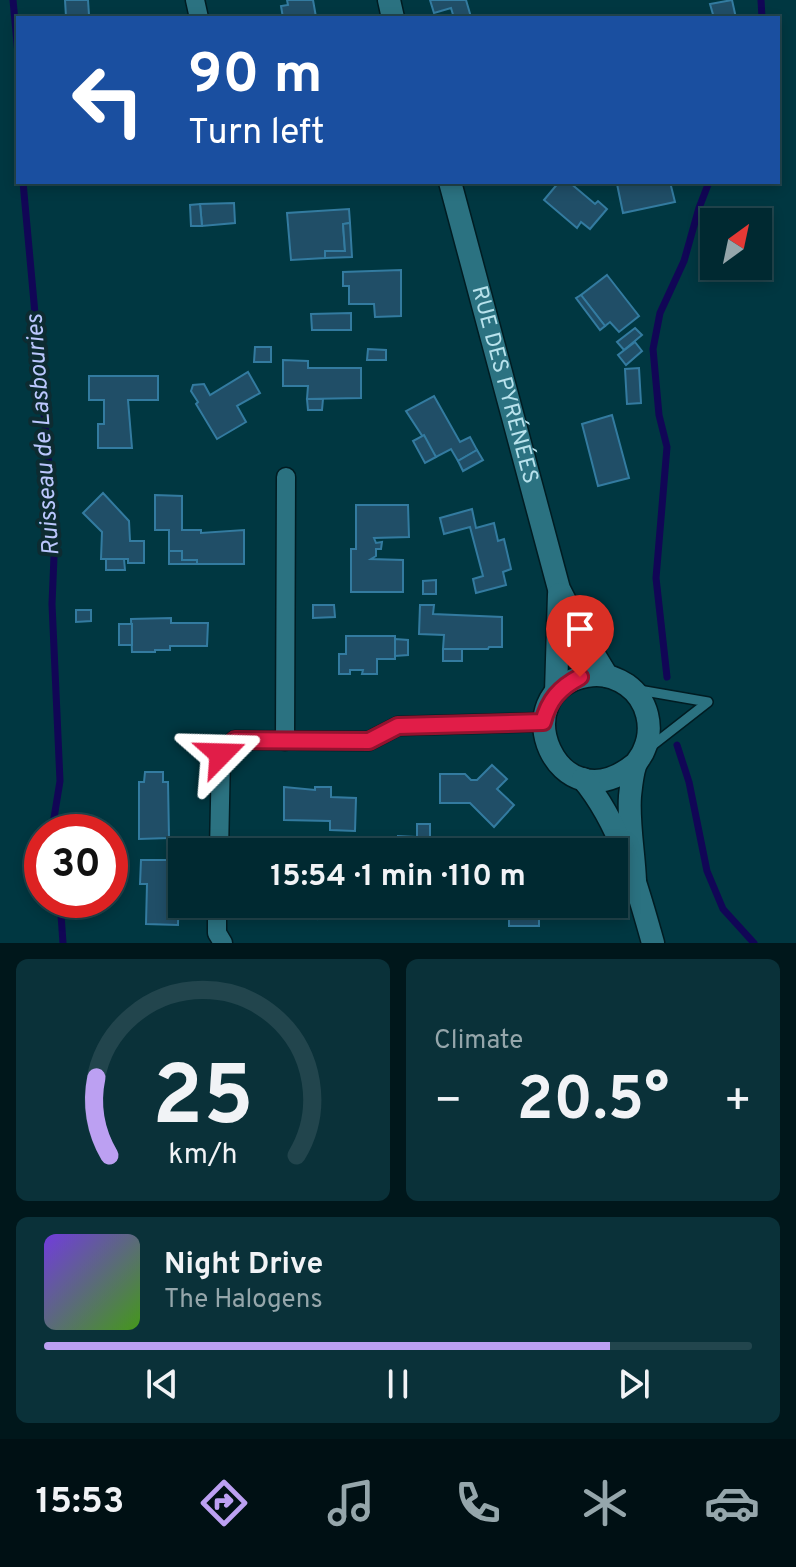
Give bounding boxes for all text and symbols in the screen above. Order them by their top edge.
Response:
text: 90 m [188,42,323,112]
icon: left [56,48,160,152]
text: Turn left [188,111,325,157]
north arrow [700,208,772,280]
map controls [700,208,772,280]
street label: RUE DES PYRÉNÉES [465,283,544,487]
water label: Ruisseau de Lasbouries [21,312,67,557]
pin [546,595,614,677]
icon: arrive [558,607,602,651]
position arrow [179,712,263,796]
speed limit sign: 30 [24,814,128,918]
text: 15:54 · 1 min · 110 m [270,859,526,896]
text: Climate [434,1025,523,1058]
text: 25 [152,1049,254,1154]
text: 20.5° [517,1065,669,1141]
text: − [434,1075,462,1131]
text: + [724,1075,752,1131]
text: km/h [168,1138,238,1174]
text: Night Drive [164,1247,323,1284]
text: The Halogens [164,1284,323,1317]
icon: previous [140,1362,184,1406]
icon: pause [376,1362,420,1406]
icon: next [612,1362,656,1406]
icon: directions [196,1475,252,1531]
icon: music [323,1475,379,1531]
icon: phone [450,1475,506,1531]
icon: climate [577,1475,633,1531]
icon: car [704,1475,760,1531]
text: 15:53 [36,1480,124,1526]

